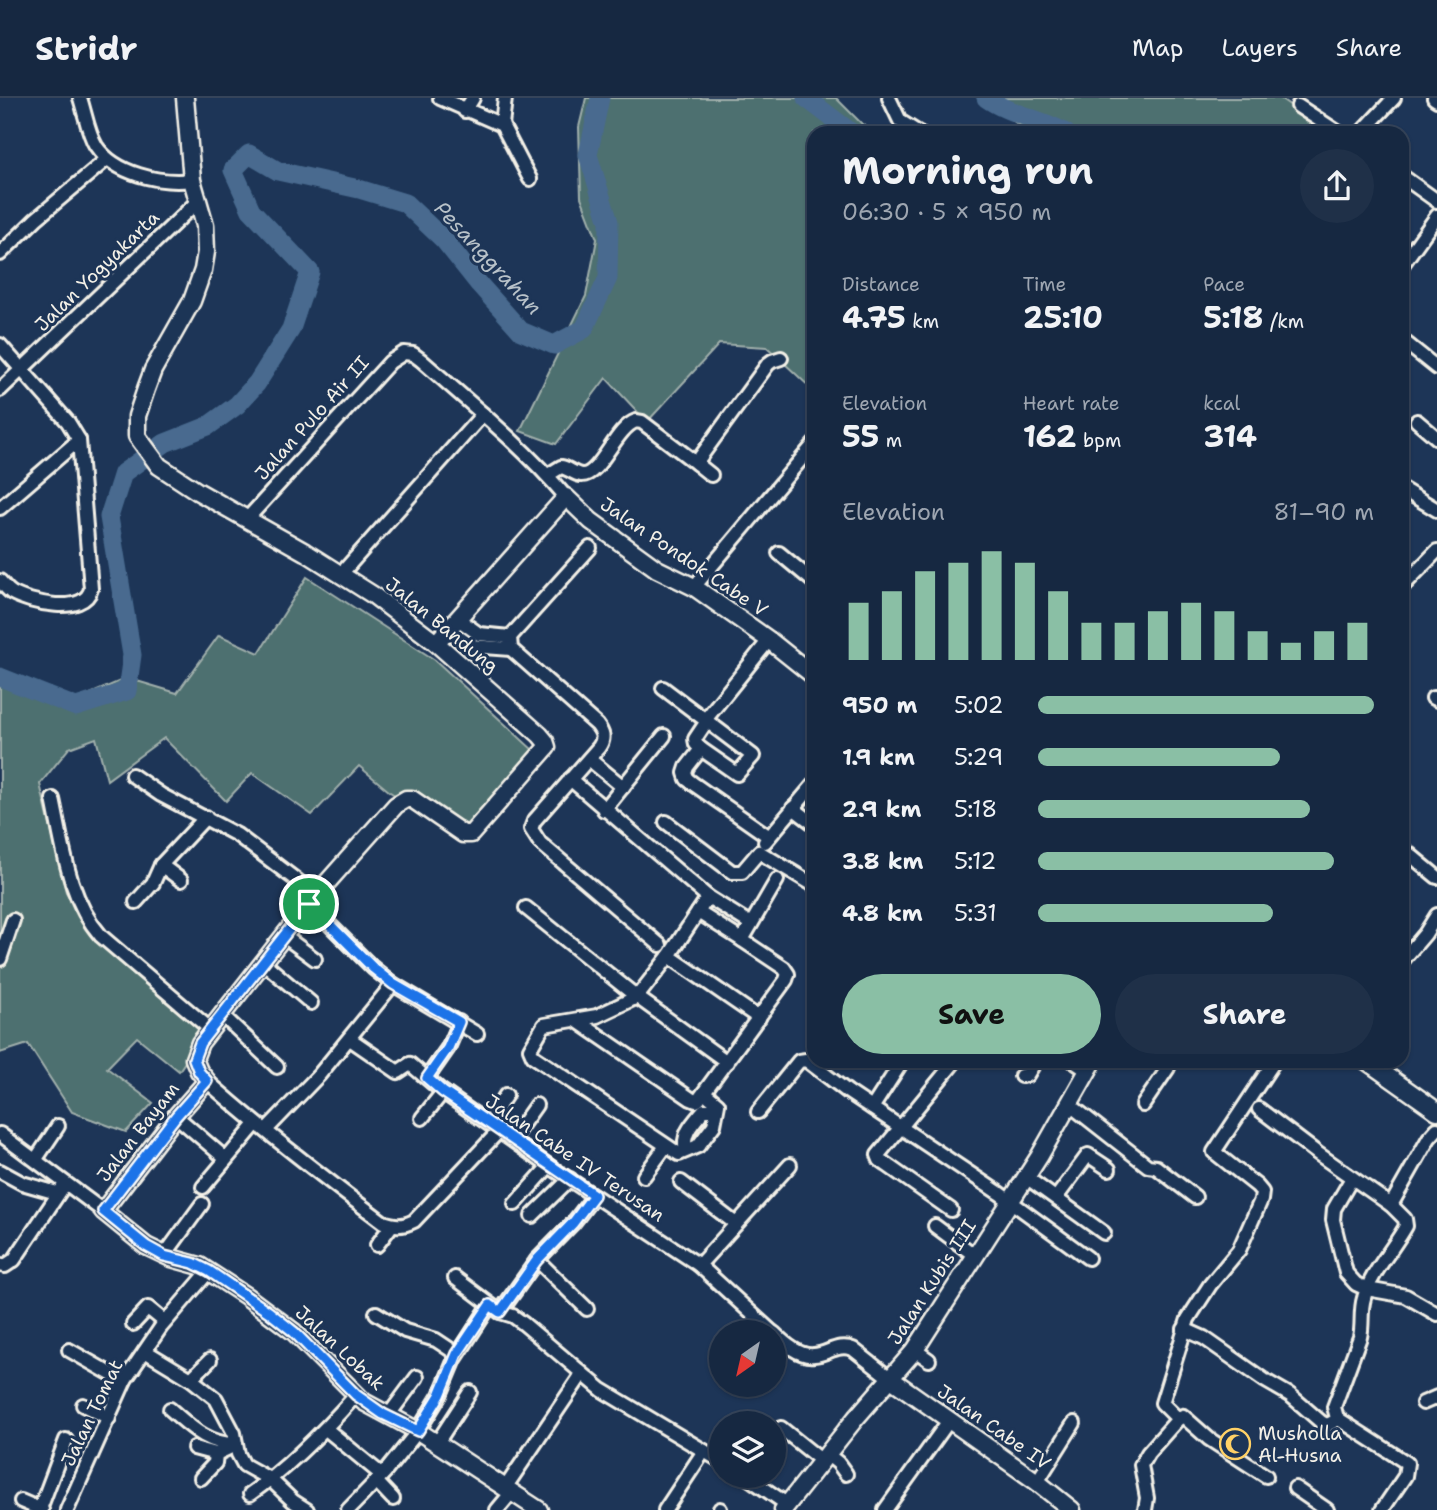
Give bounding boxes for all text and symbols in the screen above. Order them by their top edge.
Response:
text: Stridr [35,26,138,71]
text: Map [1132,32,1183,64]
text: Layers [1221,32,1298,64]
text: Share [1336,32,1402,64]
text: Morning run [842,145,1093,196]
button: share [1300,149,1374,223]
water label: Pesanggrahan [428,195,548,321]
text: 06:30 · 5 × 950 m [842,197,1051,227]
street label: Jalan Yogyakarta [29,205,165,337]
text: Distance [842,272,920,297]
text: Time [1023,272,1066,297]
text: Pace [1203,272,1245,297]
text: 4.75 [842,297,906,338]
text: 25:10 [1023,297,1103,338]
text: 5:18 [1203,297,1264,338]
text: km [906,309,939,334]
text: /km [1264,309,1304,334]
street label: Jalan Pulo Air II [249,350,375,486]
text: Elevation [842,391,927,416]
text: Heart rate [1023,391,1119,416]
text: kcal [1203,391,1240,416]
text: 55 [842,416,879,457]
text: 162 [1023,416,1077,457]
text: 314 [1203,416,1257,457]
text: m [879,428,902,453]
text: bpm [1077,428,1121,453]
street label: Jalan Pondok Cabe V [595,492,773,623]
text: Elevation [842,497,945,527]
text: 81–90 m [1274,497,1374,527]
street label: Jalan Bandung [380,572,504,678]
text: 950 m [842,690,917,720]
text: 5:02 [954,690,1004,720]
text: 1.9 km [842,742,915,772]
text: 5:29 [954,742,1003,772]
text: 2.9 km [842,794,921,824]
text: 5:18 [954,794,997,824]
text: 3.8 km [842,846,923,876]
text: 5:12 [954,846,996,876]
pin [279,874,339,934]
icon: arrive [290,885,328,923]
text: 4.8 km [842,898,923,928]
text: 5:31 [954,898,997,928]
button: Save [842,974,1101,1054]
button: Share [1115,974,1374,1054]
street label: Jalan Bayam [91,1077,185,1187]
street label: Jalan Cabe IV Terusan [480,1089,670,1227]
street label: Jalan Kubis III [882,1215,982,1349]
street label: Jalan Lobak [290,1300,390,1396]
north arrow [709,1320,786,1396]
map controls [709,1320,786,1488]
street label: Jalan Tomat [55,1356,129,1470]
street label: Jalan Cabe IV [932,1379,1056,1476]
button: layers [709,1411,786,1488]
place label: Musholla Al-Husna [1258,1421,1342,1468]
mosque icon: Musholla Al-Husna [1218,1427,1252,1461]

